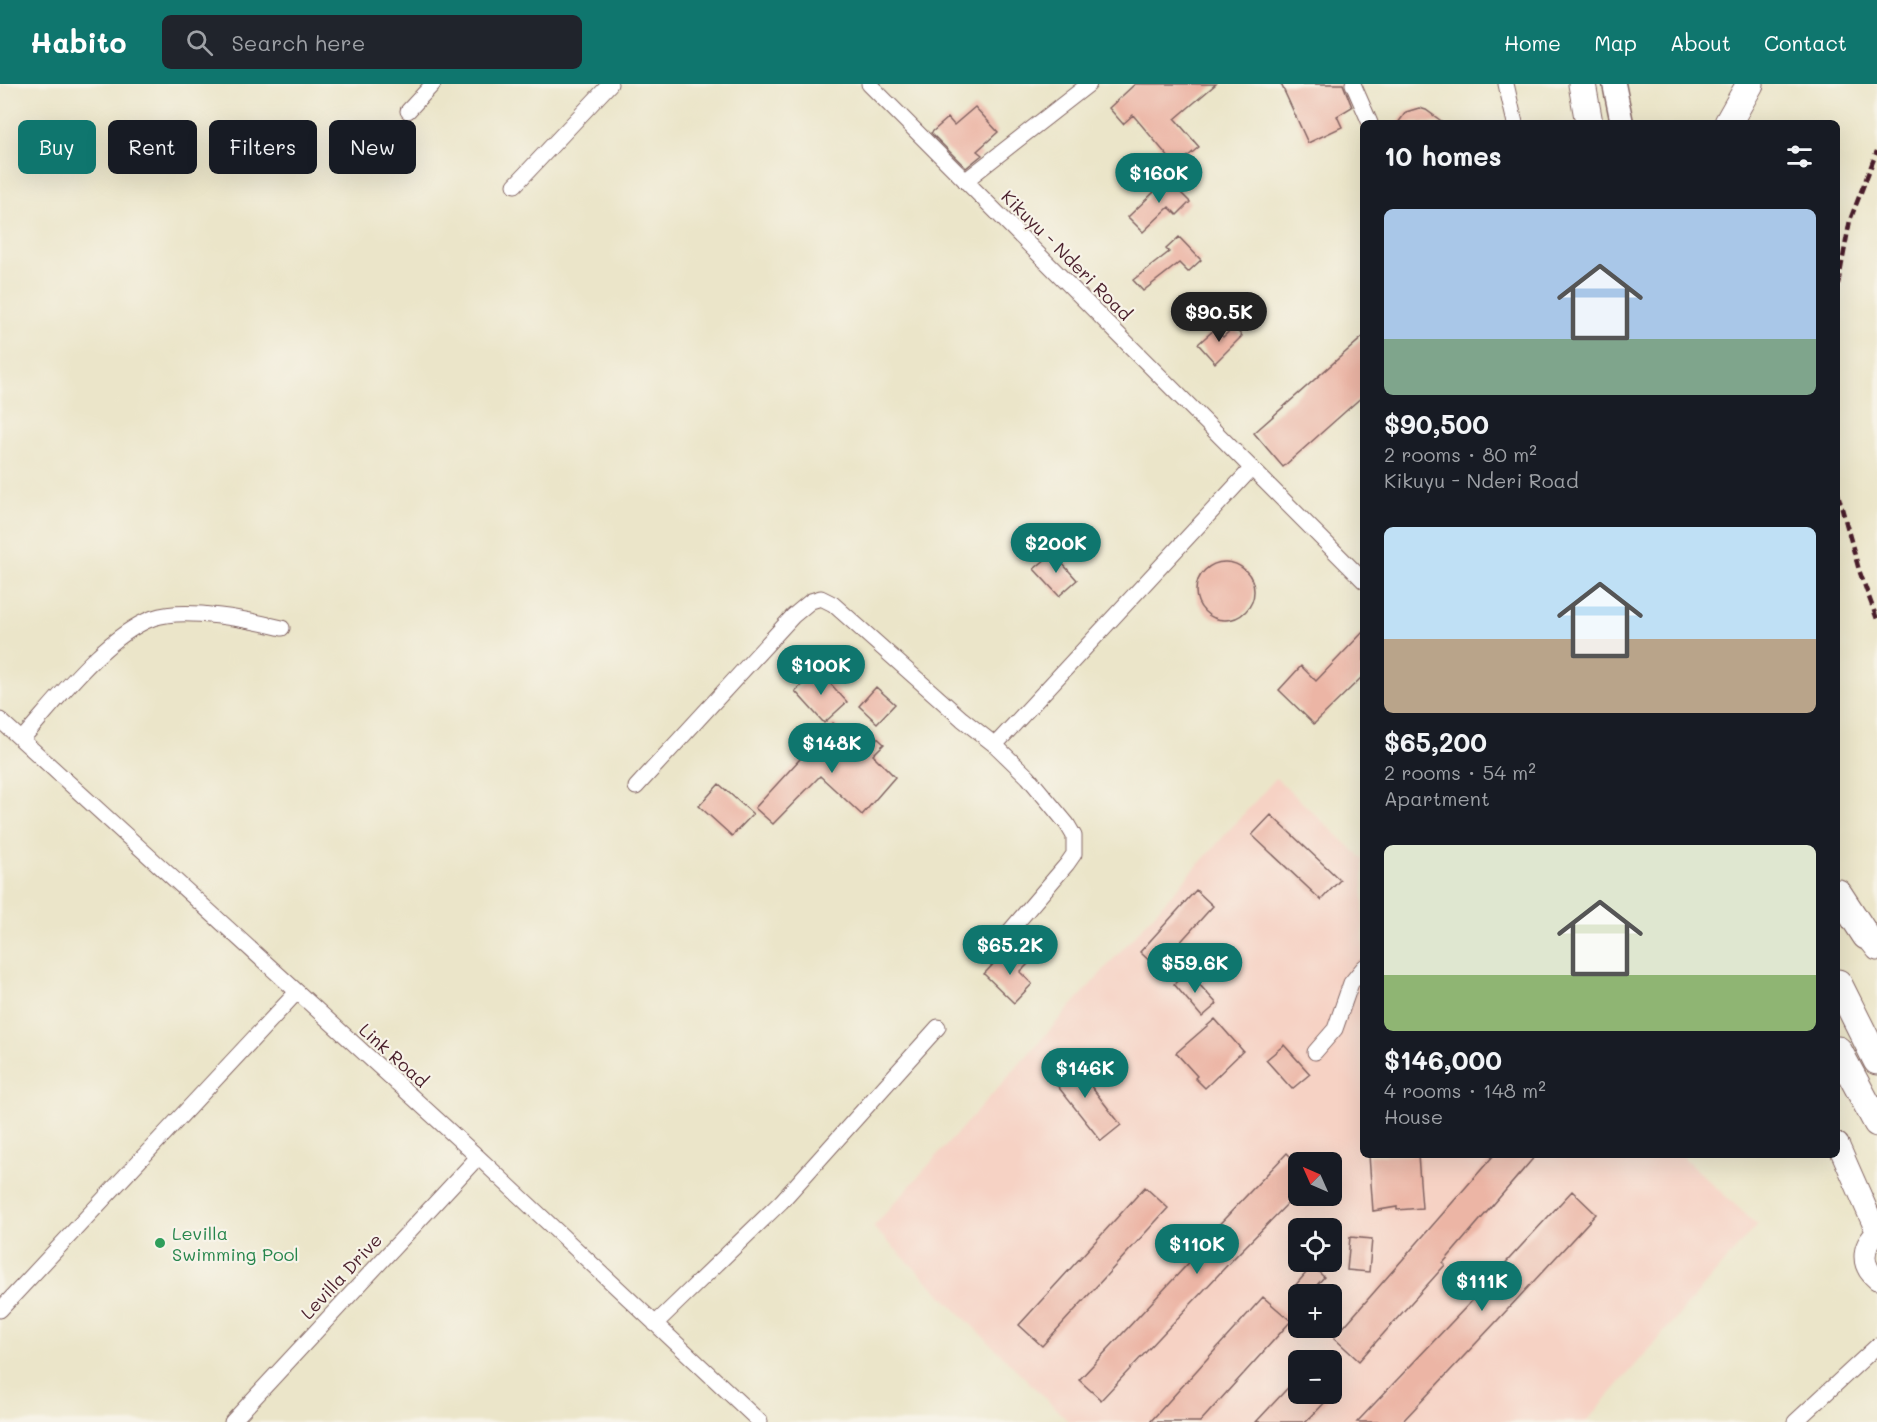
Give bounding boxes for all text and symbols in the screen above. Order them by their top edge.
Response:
search box [162,15,582,69]
text: Habito [30,24,126,60]
icon: search [183,26,216,59]
text: Search here [231,28,365,57]
text: Home [1504,29,1561,56]
text: Map [1594,29,1637,56]
text: About [1670,29,1731,56]
text: Contact [1764,29,1847,56]
chip: Buy [18,120,96,174]
chip: Rent [108,120,197,174]
chip: Filters [209,120,317,174]
chip: New [329,120,416,174]
text: 10 homes [1384,139,1502,173]
icon: filters [1783,140,1816,173]
pin: $160K [1117,153,1201,204]
text: $160K [1129,159,1189,185]
street label: Kikuyu - Nderi Road [997,185,1137,325]
icon: home [1546,248,1654,356]
pin: $90.5K [1170,292,1268,343]
text: $90.5K [1185,298,1253,324]
text: $90,500 [1384,407,1489,441]
text: 2 rooms · 80 m² [1384,441,1537,467]
text: Kikuyu - Nderi Road [1384,467,1579,493]
pin: $200K [1014,523,1098,574]
text: $200K [1025,529,1087,555]
icon: home [1546,566,1654,674]
pin: $100K [779,645,863,696]
text: $100K [791,651,851,677]
pin: $148K [790,723,874,774]
text: $65,200 [1384,725,1487,759]
text: $148K [802,729,862,755]
text: 2 rooms · 54 m² [1384,759,1536,785]
text: Apartment [1384,785,1490,811]
icon: home [1546,884,1654,992]
pin: $65.2K [961,925,1059,976]
text: $65.2K [977,931,1043,957]
pin: $59.6K [1146,943,1244,994]
text: $59.6K [1161,949,1229,975]
street label: Link Road [354,1018,434,1092]
text: $146,000 [1384,1043,1502,1077]
pin: $146K [1043,1048,1127,1099]
text: $146K [1055,1054,1115,1080]
text: 4 rooms · 148 m² [1384,1077,1546,1103]
text: House [1384,1103,1443,1129]
north arrow [1288,1152,1342,1206]
map controls [1288,1152,1342,1404]
button: locate [1288,1218,1342,1272]
place label: Levilla Swimming Pool [172,1221,299,1266]
pin: $110K [1155,1224,1239,1275]
street label: Levilla Drive [295,1228,387,1324]
text: $110K [1169,1230,1225,1256]
marker: Levilla Swimming Pool [153,1236,167,1250]
pin: $111K [1440,1261,1524,1312]
text: $111K [1456,1267,1508,1293]
button: + [1288,1284,1342,1338]
button: − [1288,1350,1342,1404]

